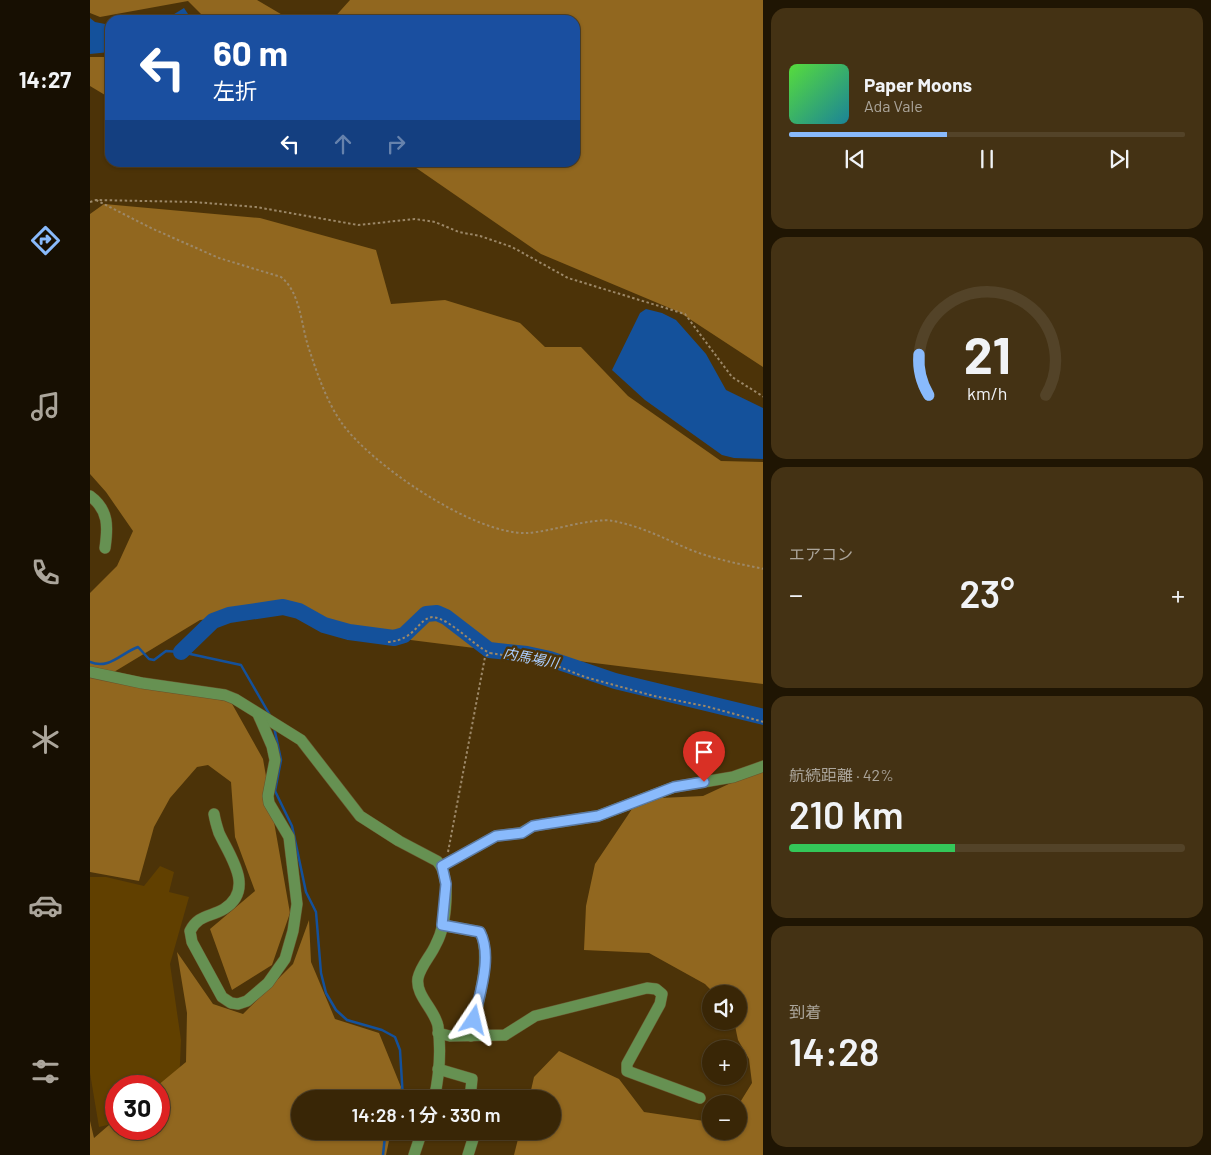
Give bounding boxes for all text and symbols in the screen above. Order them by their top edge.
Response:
text: 60 m [213,31,288,73]
icon: left [130,35,195,100]
text: 14:27 [19,66,71,92]
text: Paper Moons [864,73,972,96]
text: 左折 [213,77,257,103]
text: Ada Vale [864,96,923,115]
icon: left [276,130,304,158]
icon: ahead [329,130,357,158]
icon: right [382,130,410,158]
icon: previous [841,145,869,173]
icon: pause [973,145,1001,173]
icon: next [1105,145,1133,173]
icon: directions [28,223,63,258]
text: 21 [963,322,1011,384]
text: km/h [967,382,1007,404]
icon: music [28,389,63,424]
text: エアコン [789,544,853,563]
icon: phone [28,555,63,590]
text: 23° [959,570,1015,616]
text: − [789,577,803,611]
text: + [1171,577,1185,611]
water label: 内馬場川 [502,644,562,672]
icon: climate [28,722,63,757]
pin [683,731,725,782]
icon: arrive [690,738,718,766]
text: 航続距離 · 42% [789,765,894,784]
text: 210 km [789,791,904,837]
icon: car [28,888,63,923]
map controls [702,985,747,1140]
button: sound [702,985,747,1030]
position arrow [447,993,499,1045]
text: 到着 [789,1002,821,1021]
text: 14:28 [789,1028,879,1074]
button: + [702,1040,747,1085]
icon: filters [28,1054,63,1089]
speed limit sign: 30 [105,1075,170,1140]
button: − [702,1095,747,1140]
text: 14:28 · 1 分 · 330 m [352,1103,500,1126]

